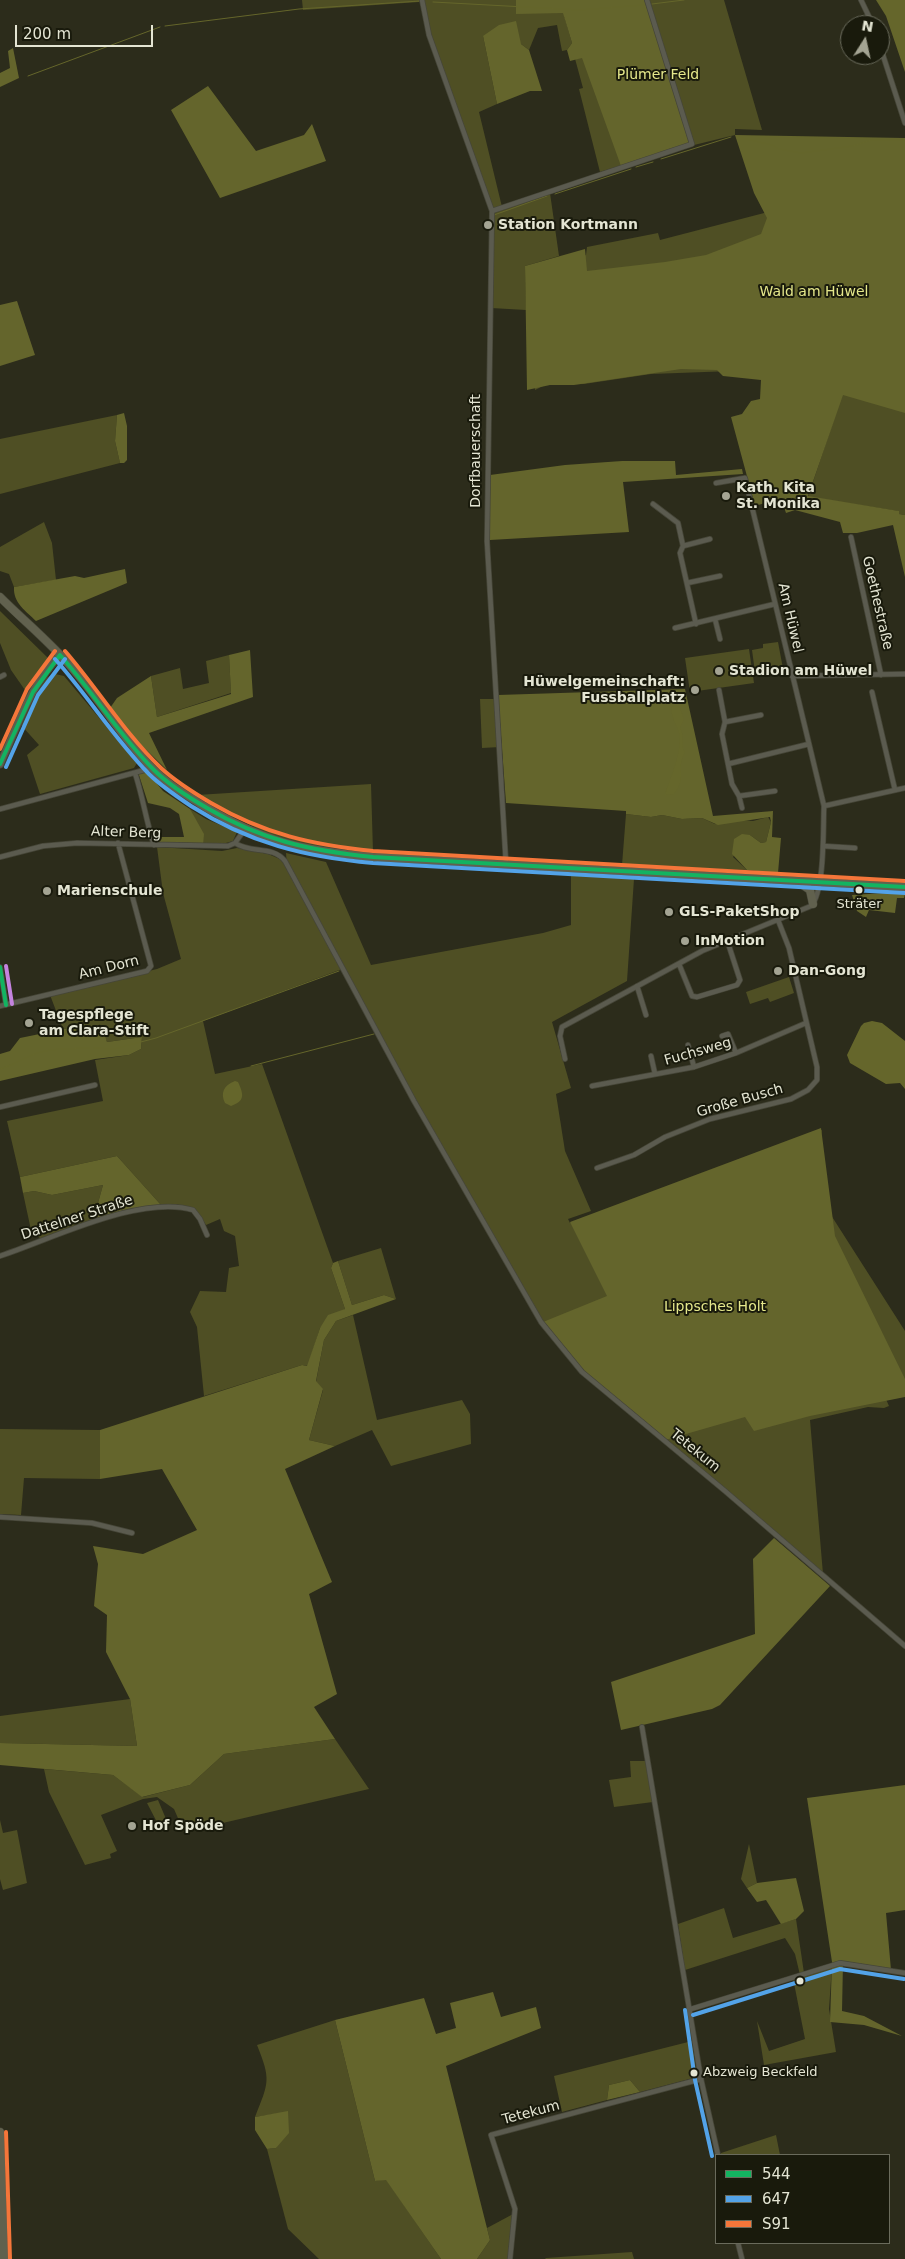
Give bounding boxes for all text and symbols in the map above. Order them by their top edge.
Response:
scale bar [18,15,155,47]
north arrow [840,15,890,65]
text: N [860,17,875,35]
text: 200 m [23,25,71,43]
park label: Plümer Feld [617,67,699,83]
place label: Station Kortmann [498,217,638,233]
marker: Station Kortmann [482,219,494,231]
park label: Wald am Hüwel [760,284,868,300]
street label: Dorfbauerschaft [468,394,484,508]
place label: Kath. Kita St. Monika [736,480,820,512]
marker: Kath. Kita St. Monika [720,490,732,502]
street label: Goethestraße [858,555,896,651]
street label: Am Hüwel [774,582,806,654]
place label: Stadion am Hüwel [729,663,872,679]
marker: Stadion am Hüwel [713,665,725,677]
place label: Hüwelgemeinschaft: Fussballplatz [523,674,685,706]
marker: Hüwelgemeinschaft: Fussballplatz [689,684,701,696]
street label: Alter Berg [91,823,161,843]
place label: Marienschule [57,883,162,899]
marker: Marienschule [41,885,53,897]
marker: Sträter [854,885,864,895]
place label: Sträter [836,897,882,913]
place label: GLS-PaketShop [679,904,799,920]
marker: GLS-PaketShop [663,906,675,918]
place label: InMotion [695,933,765,949]
marker: InMotion [679,935,691,947]
street label: Am Dorn [77,952,141,984]
place label: Dan-Gong [788,963,866,979]
marker: Dan-Gong [772,965,784,977]
place label: Tagespflege am Clara-Stift [39,1007,149,1040]
marker: Tagespflege am Clara-Stift [23,1017,35,1029]
street label: Fuchsweg [663,1034,733,1070]
street label: Große Busch [695,1081,785,1121]
street label: Dattelner Straße [19,1192,135,1244]
park label: Lippsches Holt [664,1299,766,1315]
street label: Tetekum [667,1426,723,1476]
place label: Hof Spöde [142,1818,224,1834]
marker: Hof Spöde [126,1820,138,1832]
unlabelled marker [795,1976,805,1986]
place label: Abzweig Beckfeld [703,2065,818,2081]
marker: Abzweig Beckfeld [689,2068,699,2078]
street label: Tetekum [500,2097,562,2129]
legend [715,2154,890,2244]
text: 544 [762,2165,791,2183]
text: 647 [762,2190,791,2208]
text: S91 [762,2215,791,2233]

